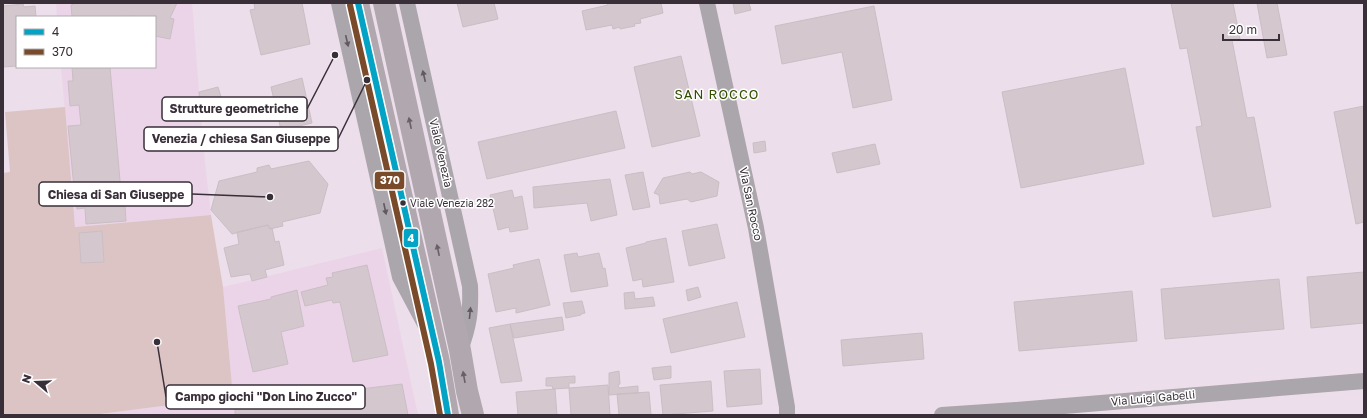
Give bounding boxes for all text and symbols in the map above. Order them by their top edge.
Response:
legend [16,16,156,68]
scale bar [1223,16,1279,42]
text: 20 m [1229,22,1257,37]
text: 4 [52,24,59,39]
one-way arrow [345,35,351,47]
text: 370 [52,44,73,59]
one-way arrow [420,70,426,82]
district label: SAN ROCCO [675,86,759,102]
callout: Strutture geometriche [162,97,307,121]
text: Strutture geometriche [170,101,298,116]
one-way arrow [406,117,412,129]
street label: Viale Venezia [427,117,456,188]
callout: Venezia / chiesa San Giuseppe [144,127,338,151]
text: Venezia / chiesa San Giuseppe [152,131,330,146]
street label: Via San Rocco [737,166,766,242]
line badge: 370 [374,171,405,190]
text: 370 [380,173,400,186]
callout: Chiesa di San Giuseppe [39,182,192,206]
text: Chiesa di San Giuseppe [48,187,184,202]
place label: Viale Venezia 282 [410,197,494,209]
marker: Viale Venezia 282 [398,198,408,208]
one-way arrow [382,203,388,215]
line badge: 4 [403,228,419,248]
text: 4 [408,231,415,244]
one-way arrow [434,244,440,256]
one-way arrow [467,307,473,319]
north arrow [16,362,56,402]
one-way arrow [461,371,467,383]
text: N [19,373,34,385]
callout: Campo giochi "Don Lino Zucco" [166,385,365,409]
street label: Via Luigi Gabelli [1110,387,1196,408]
text: Campo giochi "Don Lino Zucco" [175,389,357,404]

